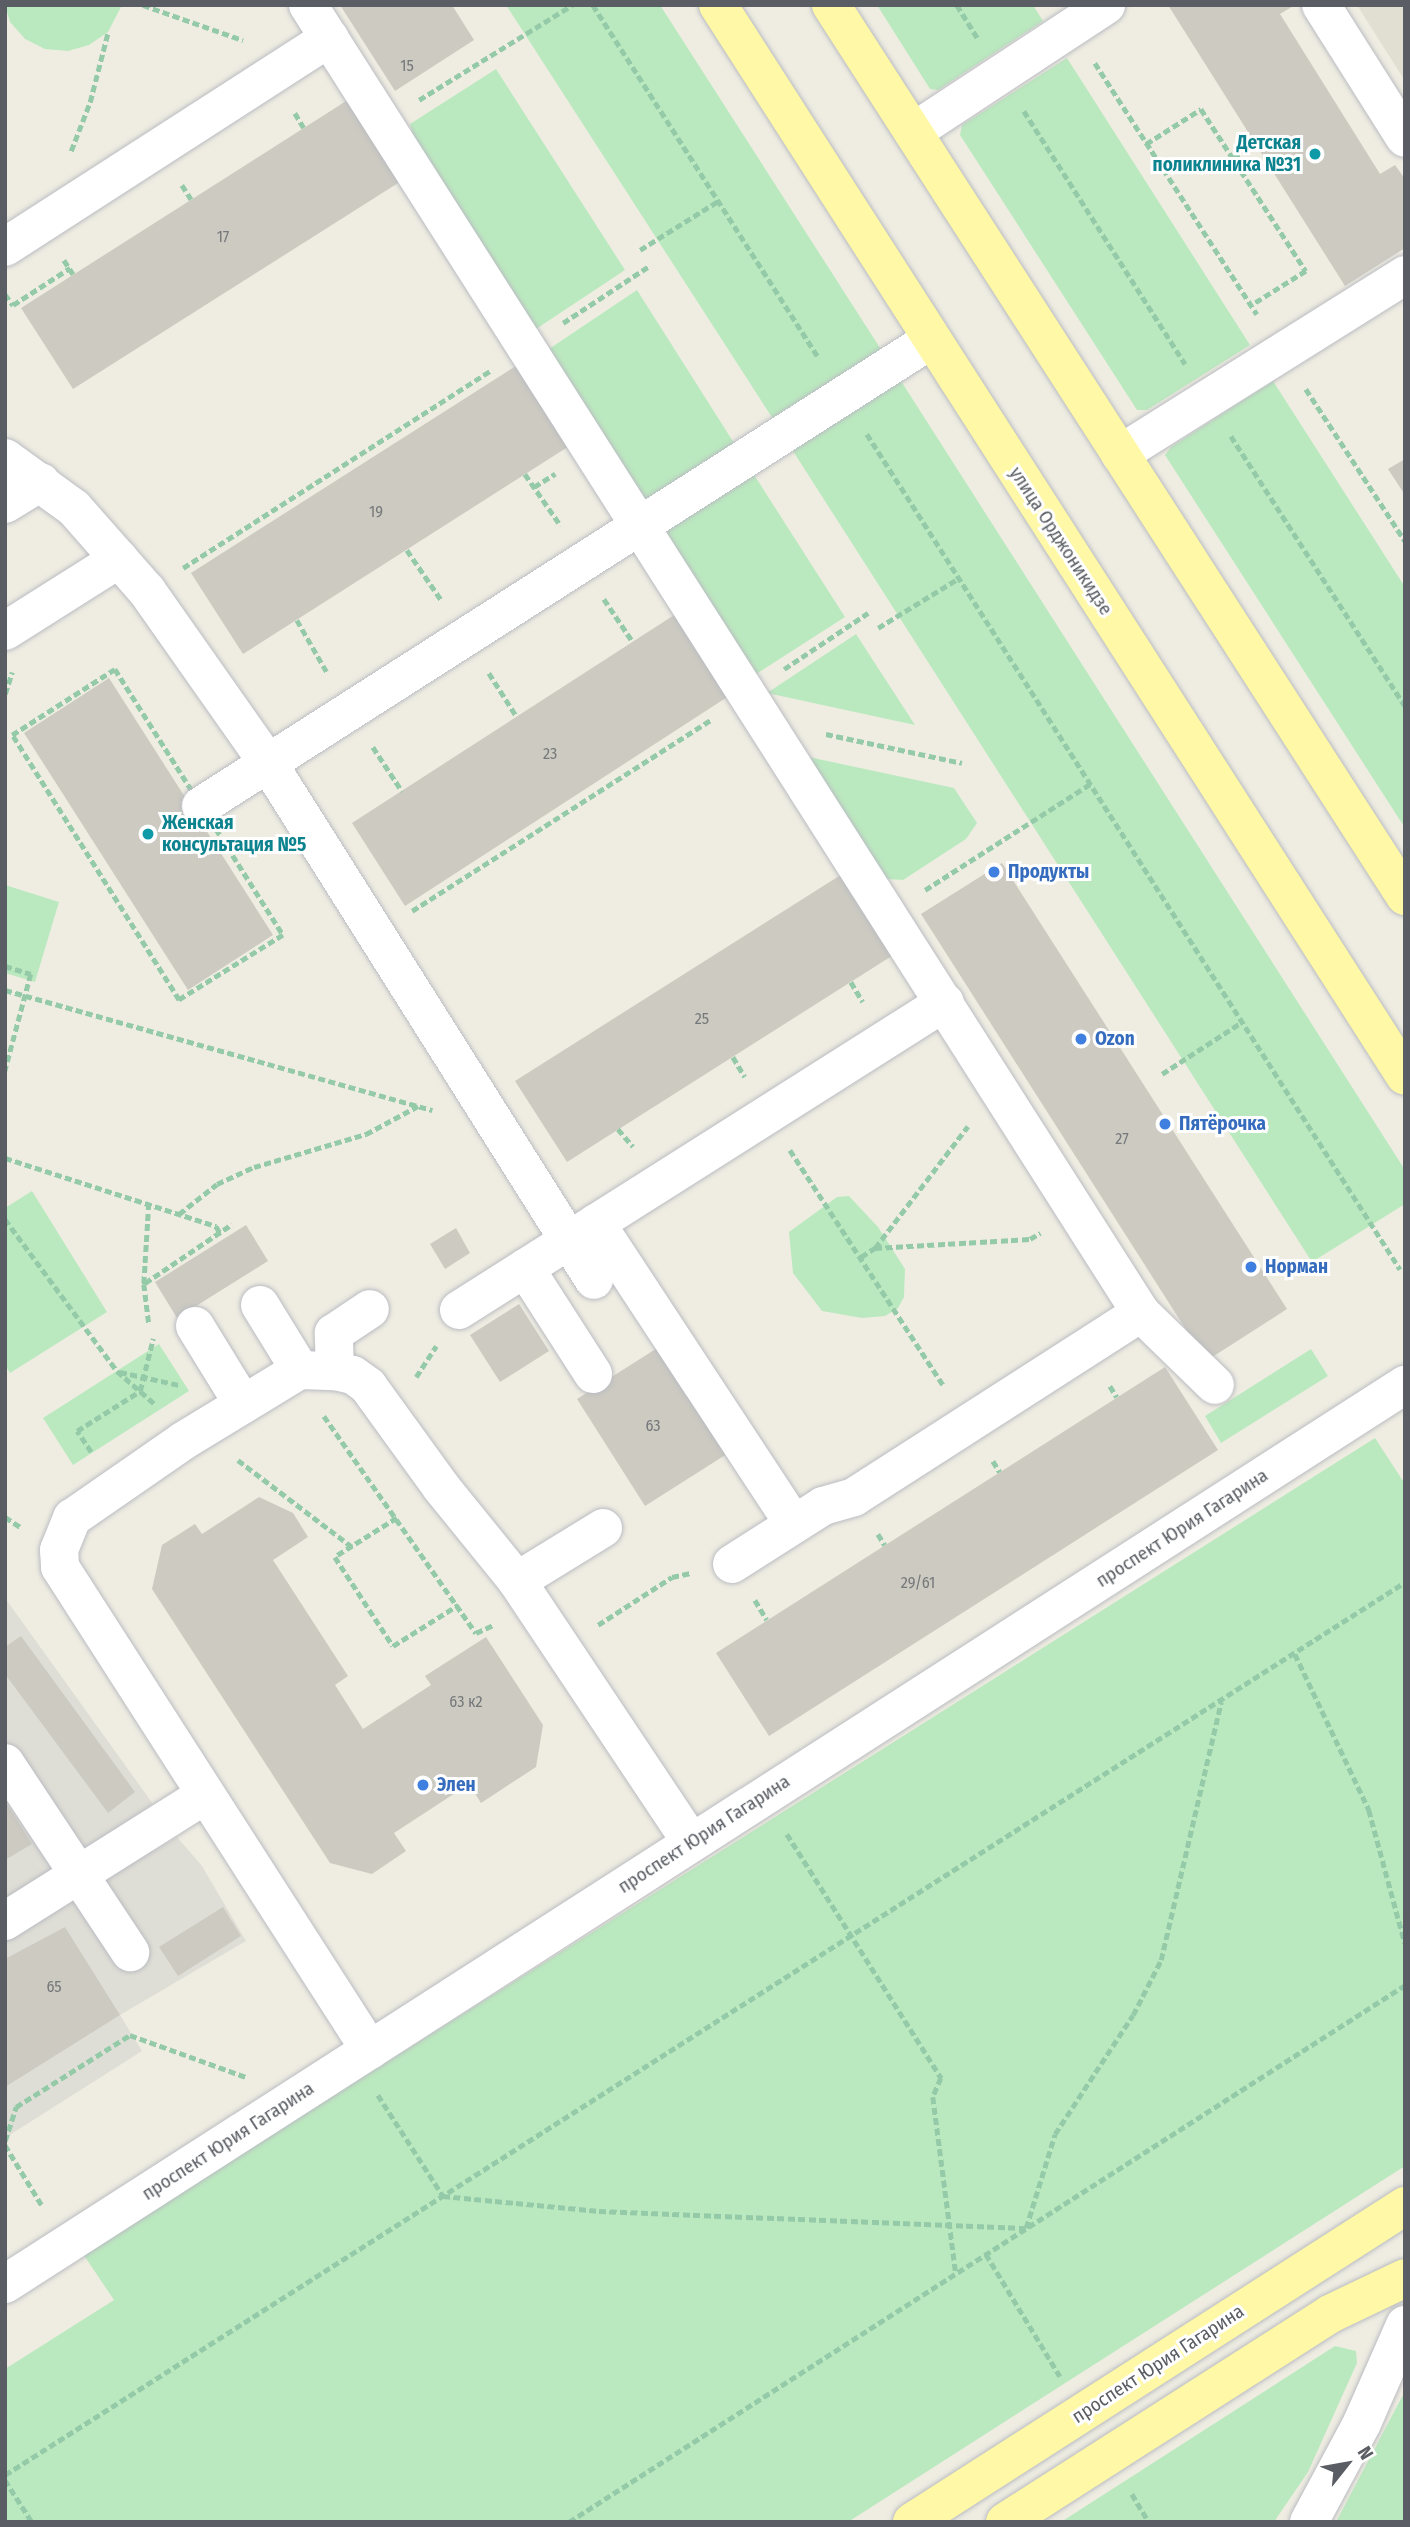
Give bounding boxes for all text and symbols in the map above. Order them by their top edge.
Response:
house number: 15 [400,56,414,76]
place label: Детская поликлиника №31 [1153,132,1301,176]
marker: Детская поликлиника №31 [1307,146,1323,162]
house number: 17 [217,227,229,247]
street label: улица Орджоникидзе [1005,463,1117,619]
house number: 19 [369,502,383,522]
house number: 23 [543,744,557,764]
place label: Женская консультация №5 [162,812,306,856]
marker: Женская консультация №5 [140,826,156,842]
place label: Продукты [1008,861,1089,883]
marker: Продукты [986,864,1002,880]
house number: 25 [695,1009,709,1029]
place label: Ozon [1095,1028,1135,1050]
marker: Ozon [1073,1031,1089,1047]
place label: Пятёрочка [1179,1113,1266,1135]
marker: Пятёрочка [1157,1116,1173,1132]
house number: 27 [1115,1129,1129,1149]
place label: Норман [1265,1256,1328,1278]
marker: Норман [1243,1259,1259,1275]
house number: 63 [645,1416,661,1436]
street label: проспект Юрия Гагарина [1092,1464,1272,1592]
house number: 29/61 [901,1573,935,1593]
house number: 63 к2 [449,1692,483,1712]
street label: проспект Юрия Гагарина [614,1770,794,1898]
place label: Элен [437,1774,476,1796]
marker: Элен [415,1777,431,1793]
house number: 65 [46,1977,62,1997]
street label: проспект Юрия Гагарина [138,2077,318,2205]
street label: проспект Юрия Гагарина [1068,2300,1248,2428]
north arrow [1312,2429,1382,2499]
text: N [1353,2442,1378,2464]

